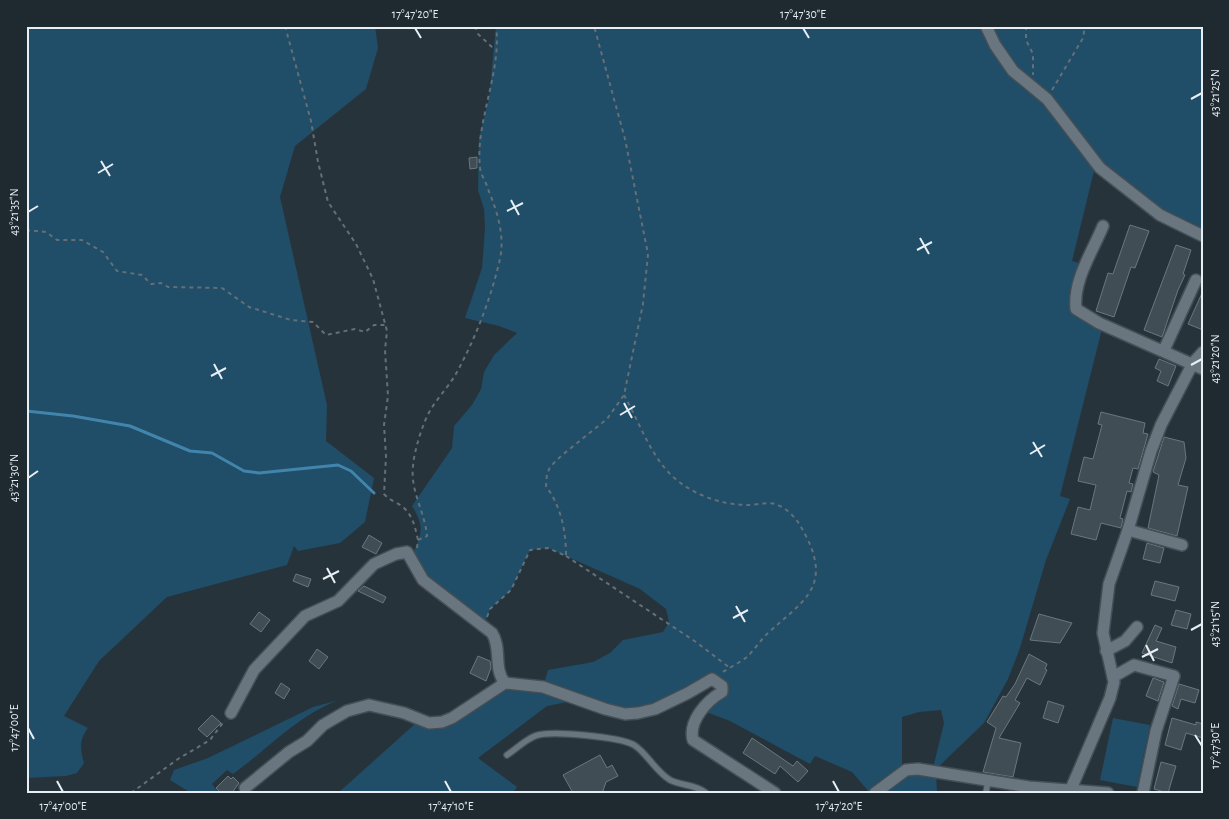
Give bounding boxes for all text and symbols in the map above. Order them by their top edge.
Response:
text: 17°47'20"E [392,8,438,20]
text: 17°47'30"E [780,8,826,20]
text: 43°21'25"N [1209,69,1221,117]
text: 43°21'35"N [8,188,20,236]
text: 43°21'20"N [1209,334,1221,384]
text: 43°21'30"N [8,454,20,502]
text: 43°21'15"N [1209,601,1221,647]
text: 17°47'00"E [8,704,20,752]
text: 17°47'30"E [1209,723,1221,769]
text: 17°47'00"E [39,800,87,812]
text: 17°47'10"E [428,800,474,812]
text: 17°47'20"E [816,800,862,812]

